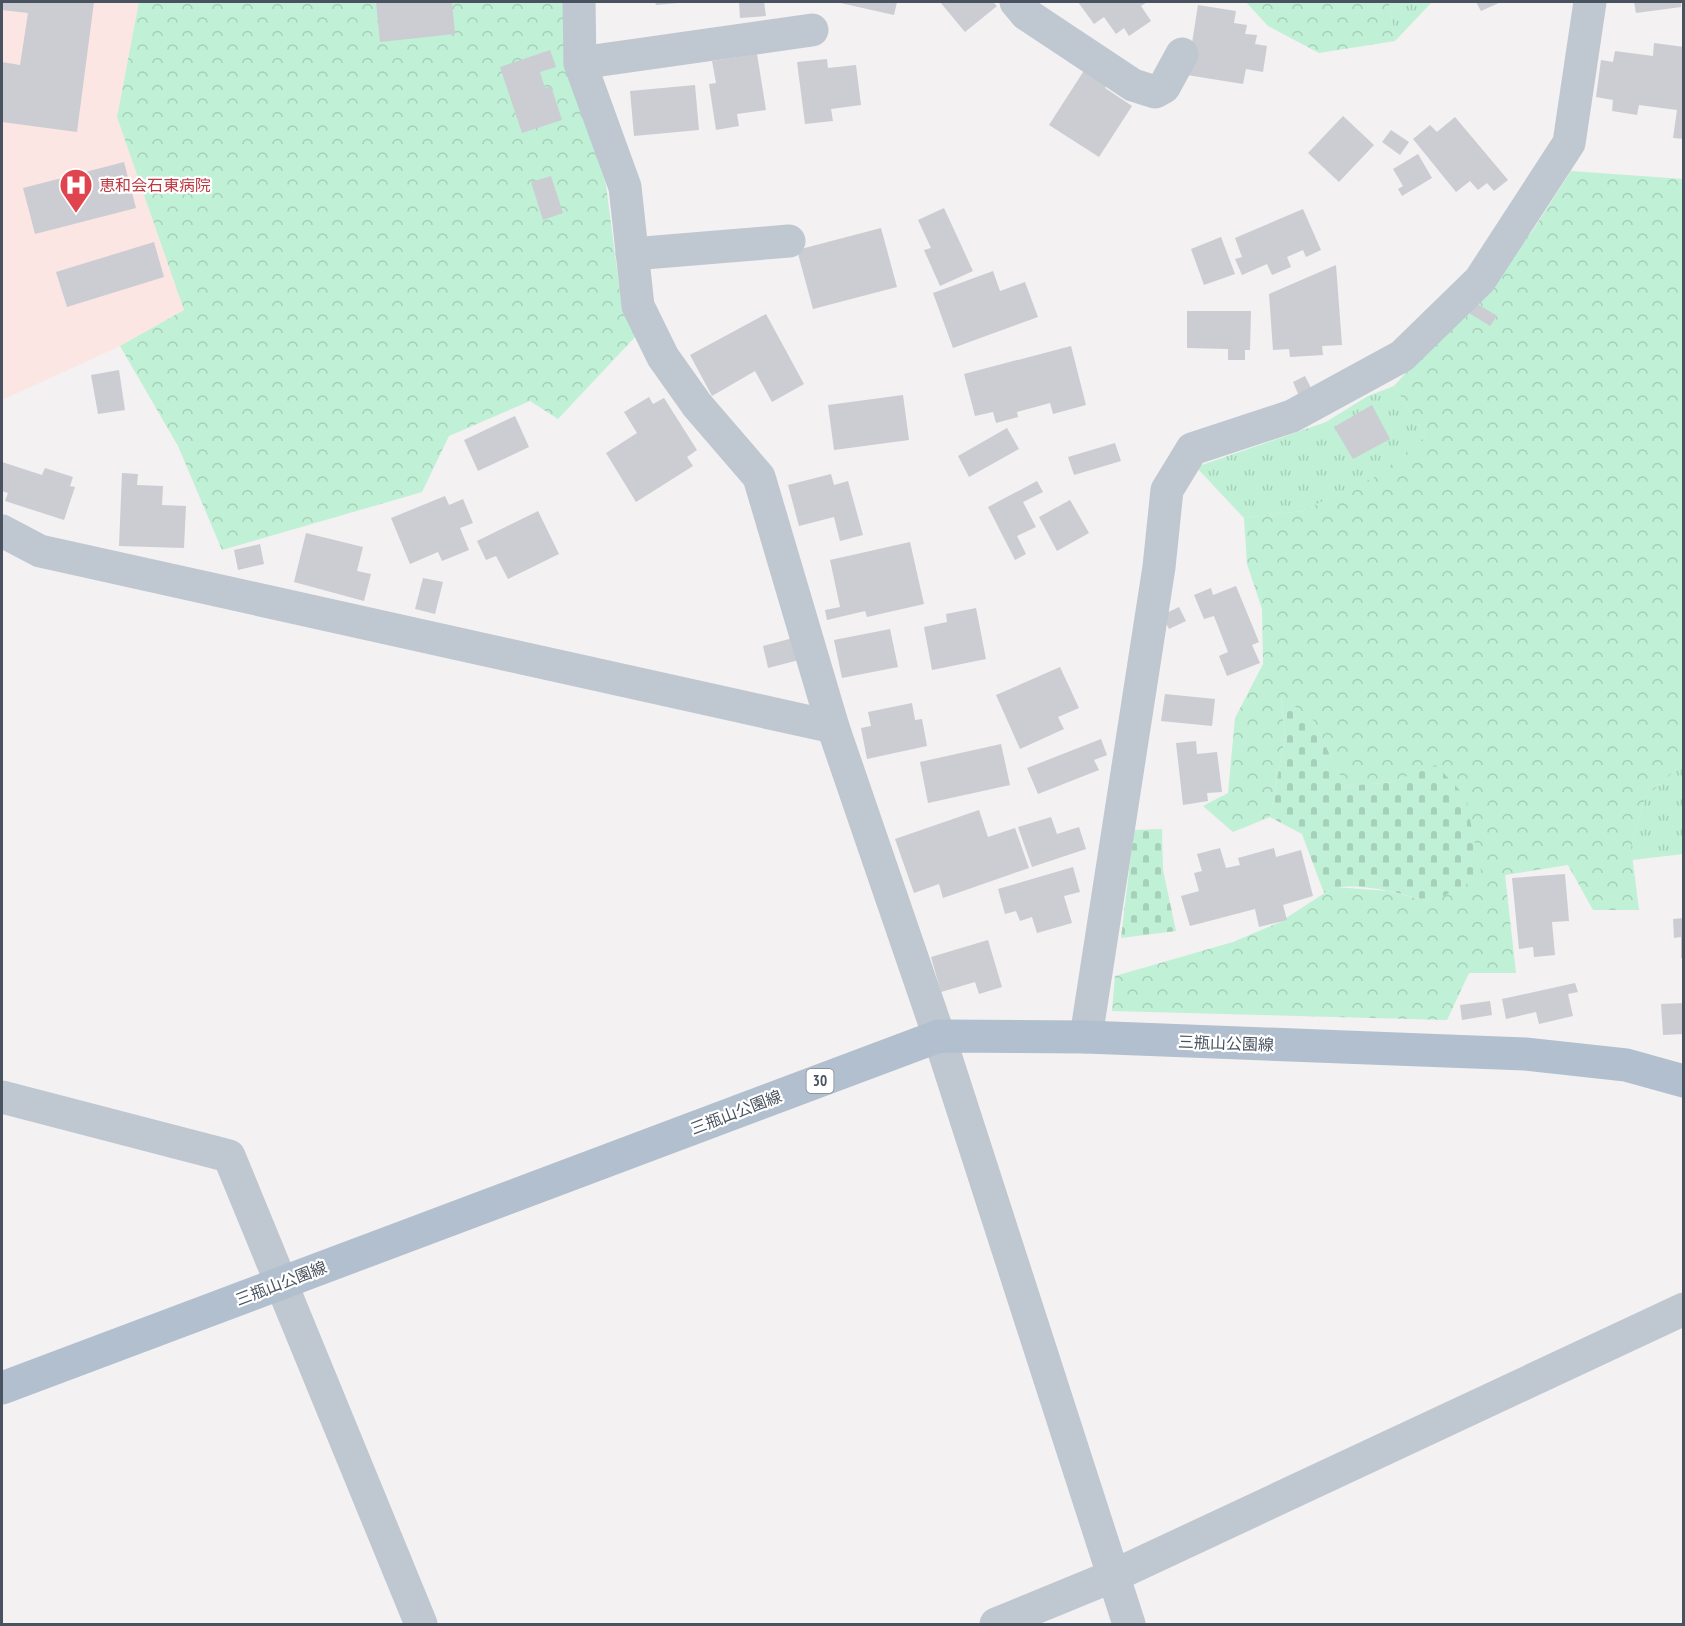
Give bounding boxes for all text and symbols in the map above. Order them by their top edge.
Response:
hospital icon: 恵和会石東病院 [58,167,94,214]
place label: 恵和会石東病院 [99,175,211,195]
street label: 三瓶山公園線 [1178,1031,1274,1055]
road number: 30 [806,1069,834,1093]
street label: 三瓶山公園線 [688,1085,784,1139]
street label: 三瓶山公園線 [233,1256,329,1310]

